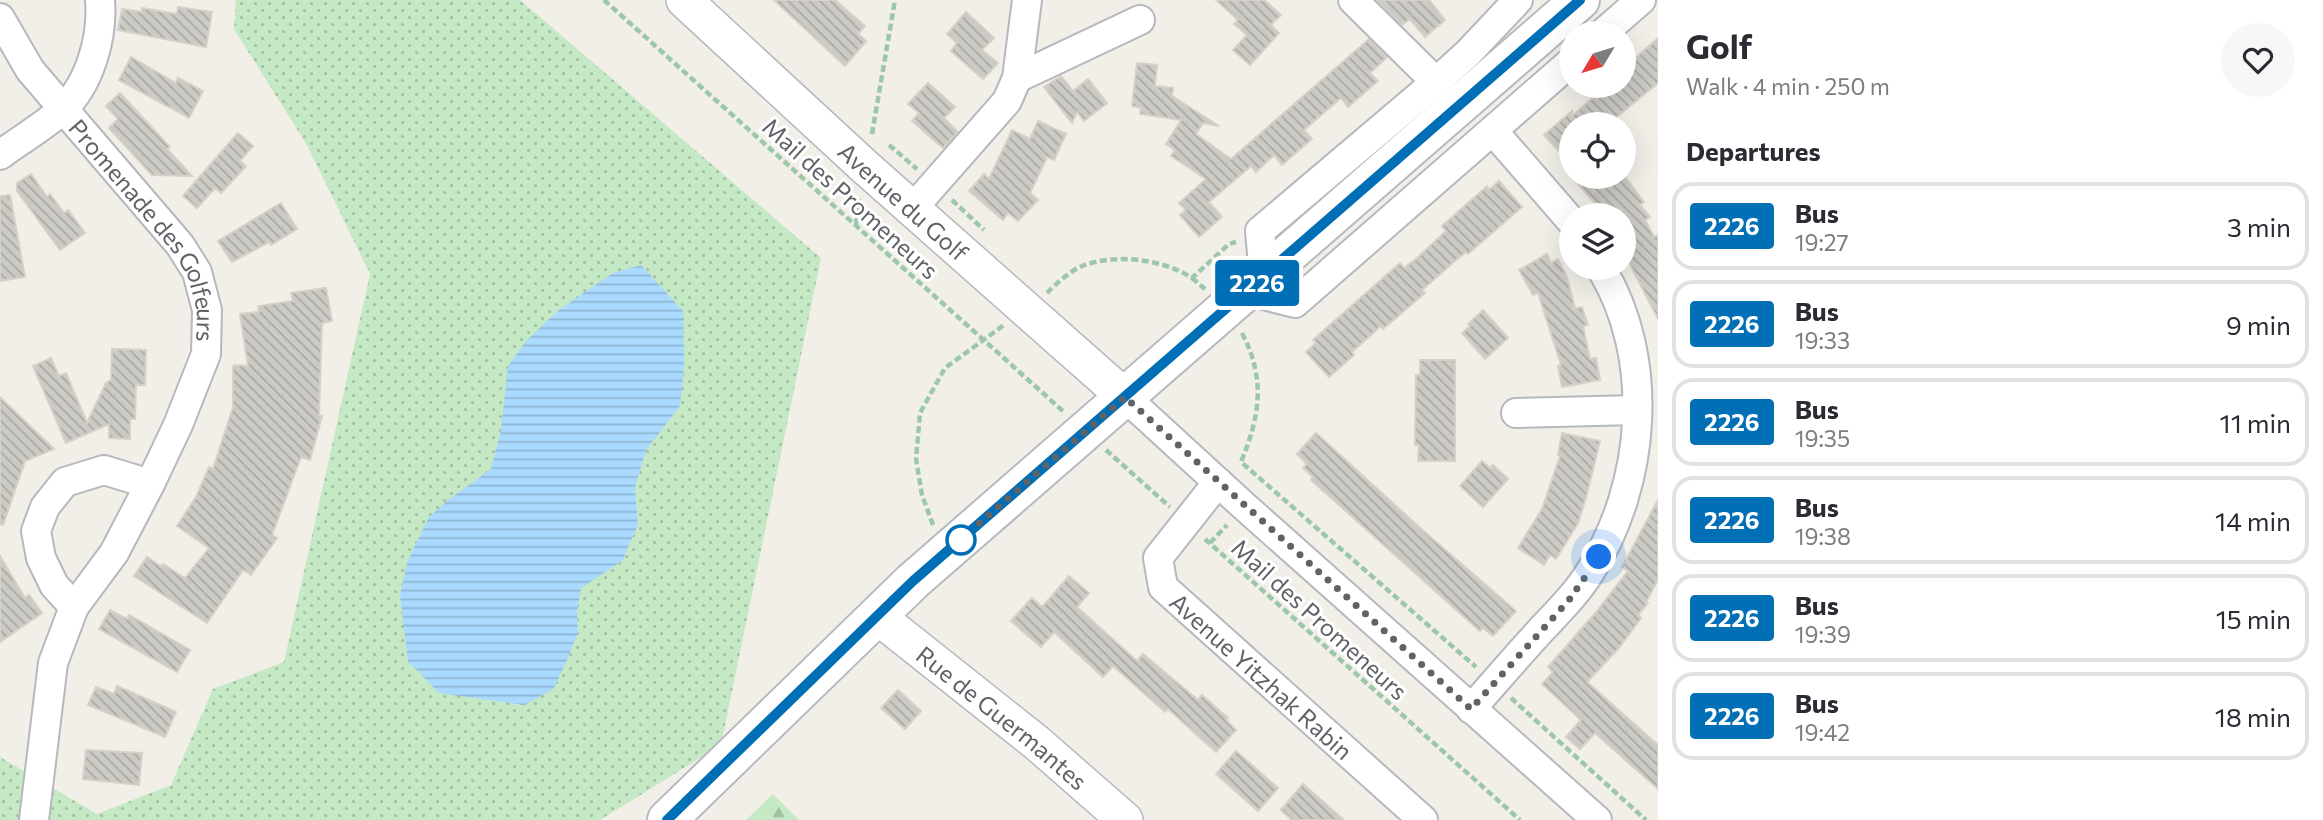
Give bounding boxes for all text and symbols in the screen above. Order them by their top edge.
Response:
north arrow [1559,21,1636,98]
map controls [1559,21,1636,280]
button: heart [2221,23,2295,97]
text: Golf [1686,25,1752,66]
text: Walk · 4 min · 250 m [1686,72,1890,100]
street label: Mail des Promeneurs [757,112,945,284]
button: locate [1559,112,1636,189]
street label: Promenade des Golfeurs [64,113,222,342]
text: Departures [1686,135,1821,166]
street label: Avenue du Golf [833,136,975,267]
text: Bus [1795,197,1839,228]
button: layers [1559,203,1636,280]
text: 2226 [1704,211,1760,240]
text: 3 min [2227,211,2291,242]
text: 19:27 [1795,228,1849,256]
line badge: 2226 [1208,260,1306,306]
text: 2226 [1229,268,1285,297]
text: Bus [1795,295,1839,326]
text: 2226 [1704,309,1760,338]
text: 9 min [2226,309,2291,340]
text: 19:33 [1795,326,1850,354]
text: Bus [1795,393,1839,424]
text: 2226 [1704,407,1760,436]
text: 11 min [2220,407,2291,438]
text: 19:35 [1795,424,1850,452]
text: Bus [1795,491,1839,522]
text: 2226 [1704,505,1760,534]
text: 14 min [2215,505,2291,536]
text: 19:38 [1795,522,1851,550]
unlabelled marker [946,525,976,555]
street label: Mail des Promeneurs [1226,533,1414,705]
your location [1581,539,1616,574]
street label: Avenue Yitzhak Rabin [1165,586,1359,765]
text: Bus [1795,589,1839,620]
text: 2226 [1704,603,1760,632]
text: 15 min [2216,603,2291,634]
text: 19:39 [1795,620,1851,648]
street label: Rue de Guermantes [911,639,1094,795]
text: Bus [1795,687,1839,718]
text: 2226 [1704,701,1760,730]
text: 18 min [2215,701,2291,732]
text: 19:42 [1795,718,1850,746]

